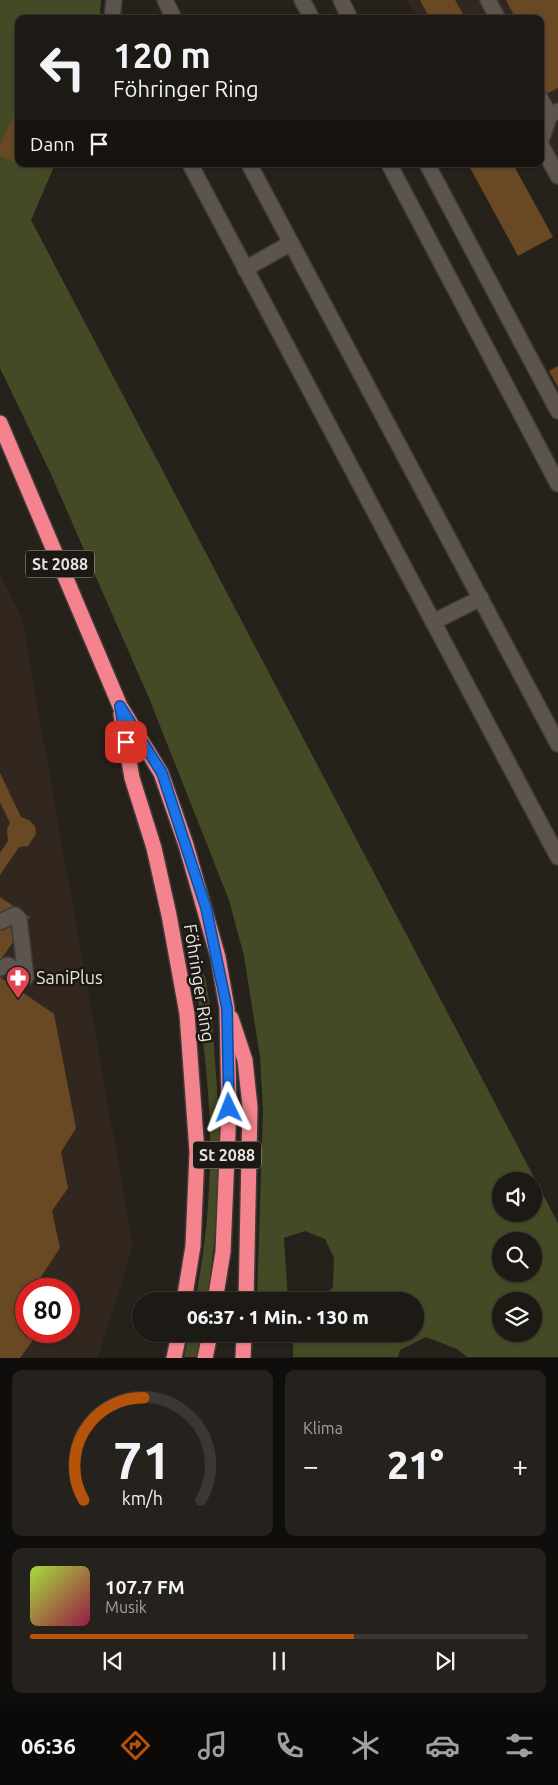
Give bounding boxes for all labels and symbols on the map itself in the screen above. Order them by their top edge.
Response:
road number: St 2088 [26,550,94,578]
pin [105,721,147,763]
street label: Föhringer Ring [181,922,219,1043]
pharmacy icon: SaniPlus [5,965,31,999]
place label: SaniPlus [36,967,103,987]
position arrow [202,1081,254,1133]
road number: St 2088 [193,1142,261,1168]
speed limit sign: 80 [15,1278,80,1343]

